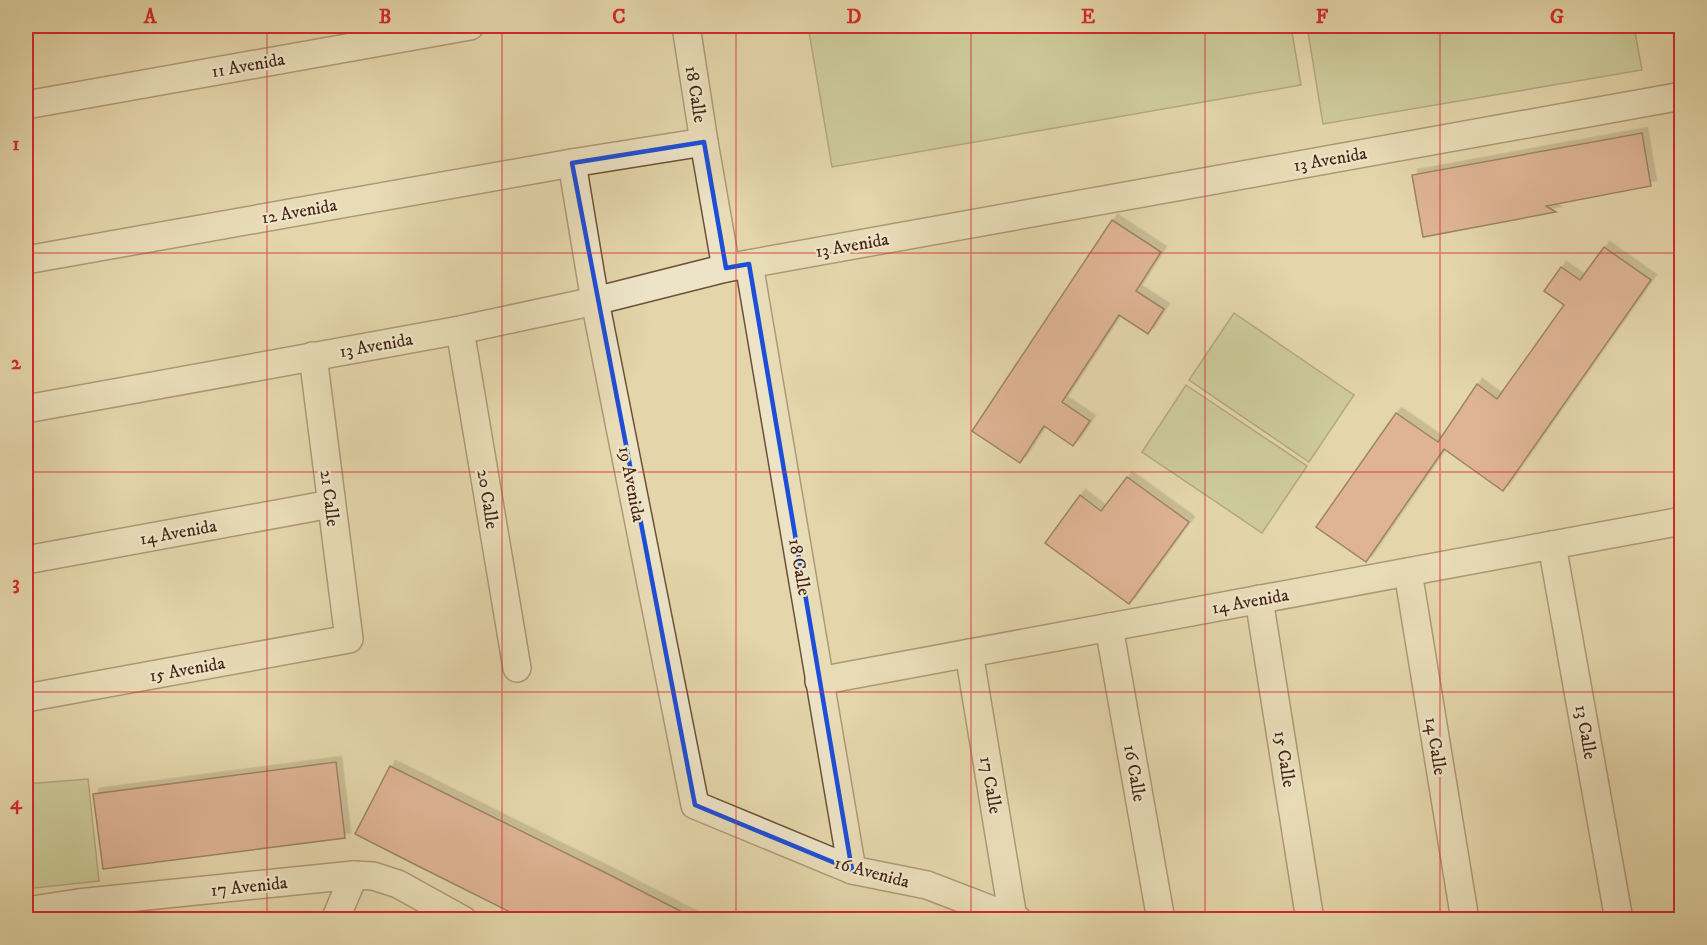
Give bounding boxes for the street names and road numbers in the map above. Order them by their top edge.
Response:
street label: 11 Avenida [210,49,287,83]
street label: 18 Calle [680,64,710,124]
street label: 13 Avenida [1292,143,1369,177]
street label: 12 Avenida [260,194,339,229]
street label: 13 Avenida [814,229,891,263]
street label: 13 Avenida [338,329,415,363]
street label: 19 Avenida [613,445,649,524]
street label: 21 Calle [315,468,343,528]
street label: 20 Calle [471,468,503,531]
street label: 14 Avenida [138,515,219,551]
street label: 18 Calle [783,537,815,597]
street label: 14 Avenida [1210,584,1291,620]
street label: 15 Avenida [148,652,227,687]
street label: 13 Calle [1569,703,1601,761]
street label: 14 Calle [1420,715,1450,777]
street label: 15 Calle [1269,729,1299,789]
street label: 16 Calle [1118,743,1150,803]
street label: 17 Calle [974,755,1006,816]
street label: 16 Avenida [832,852,912,894]
street label: 17 Avenida [210,872,289,902]

